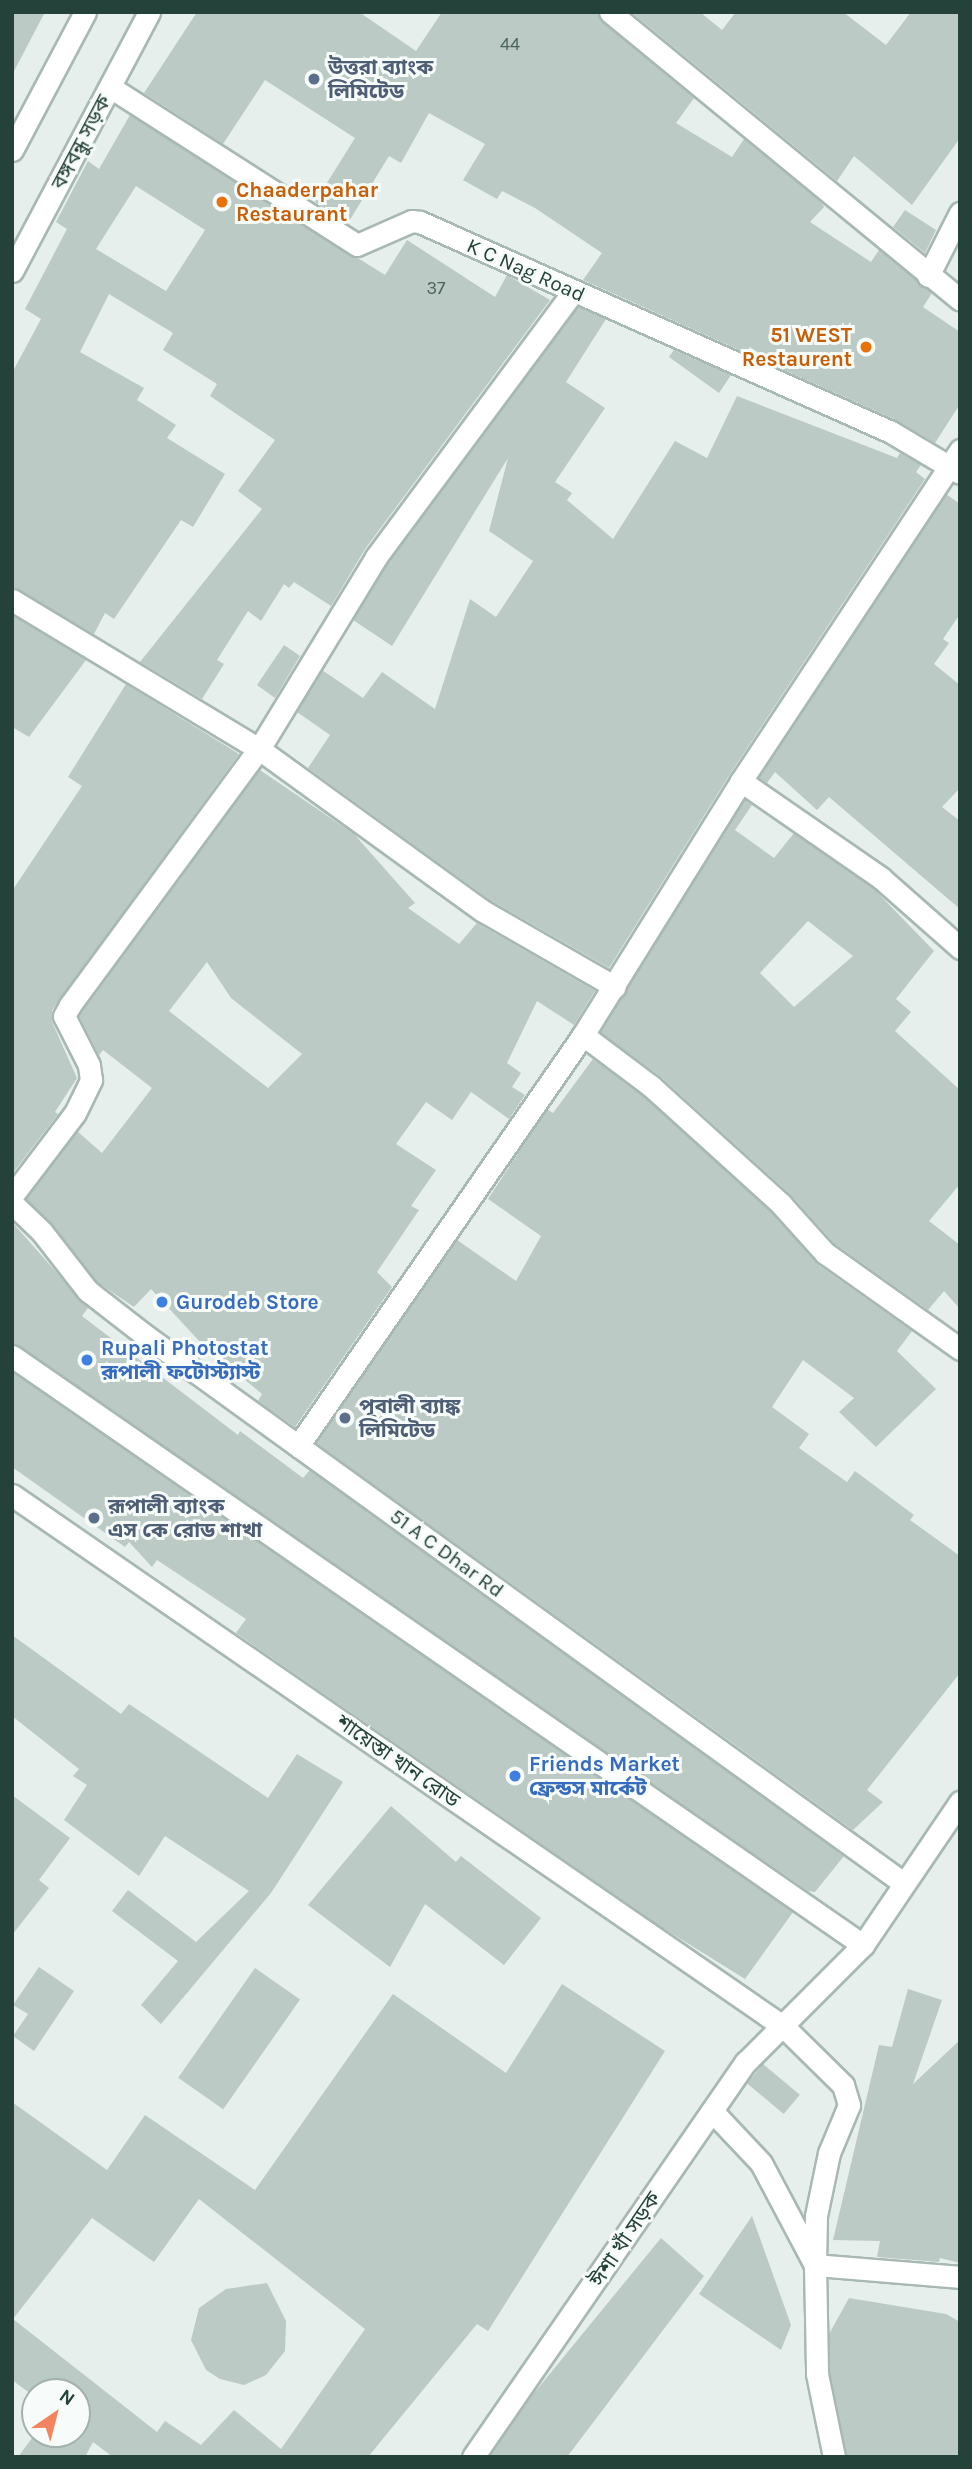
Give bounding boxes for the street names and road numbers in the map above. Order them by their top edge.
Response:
street label: বঙ্গবন্ধু সড়ক [46,90,116,194]
street label: K C Nag Road [463,233,589,307]
street label: 51 A C Dhar Rd [385,1503,509,1603]
street label: শায়েস্তা খান রোড [331,1709,465,1813]
street label: ঈশা খাঁ সড়ক [584,2187,666,2291]

